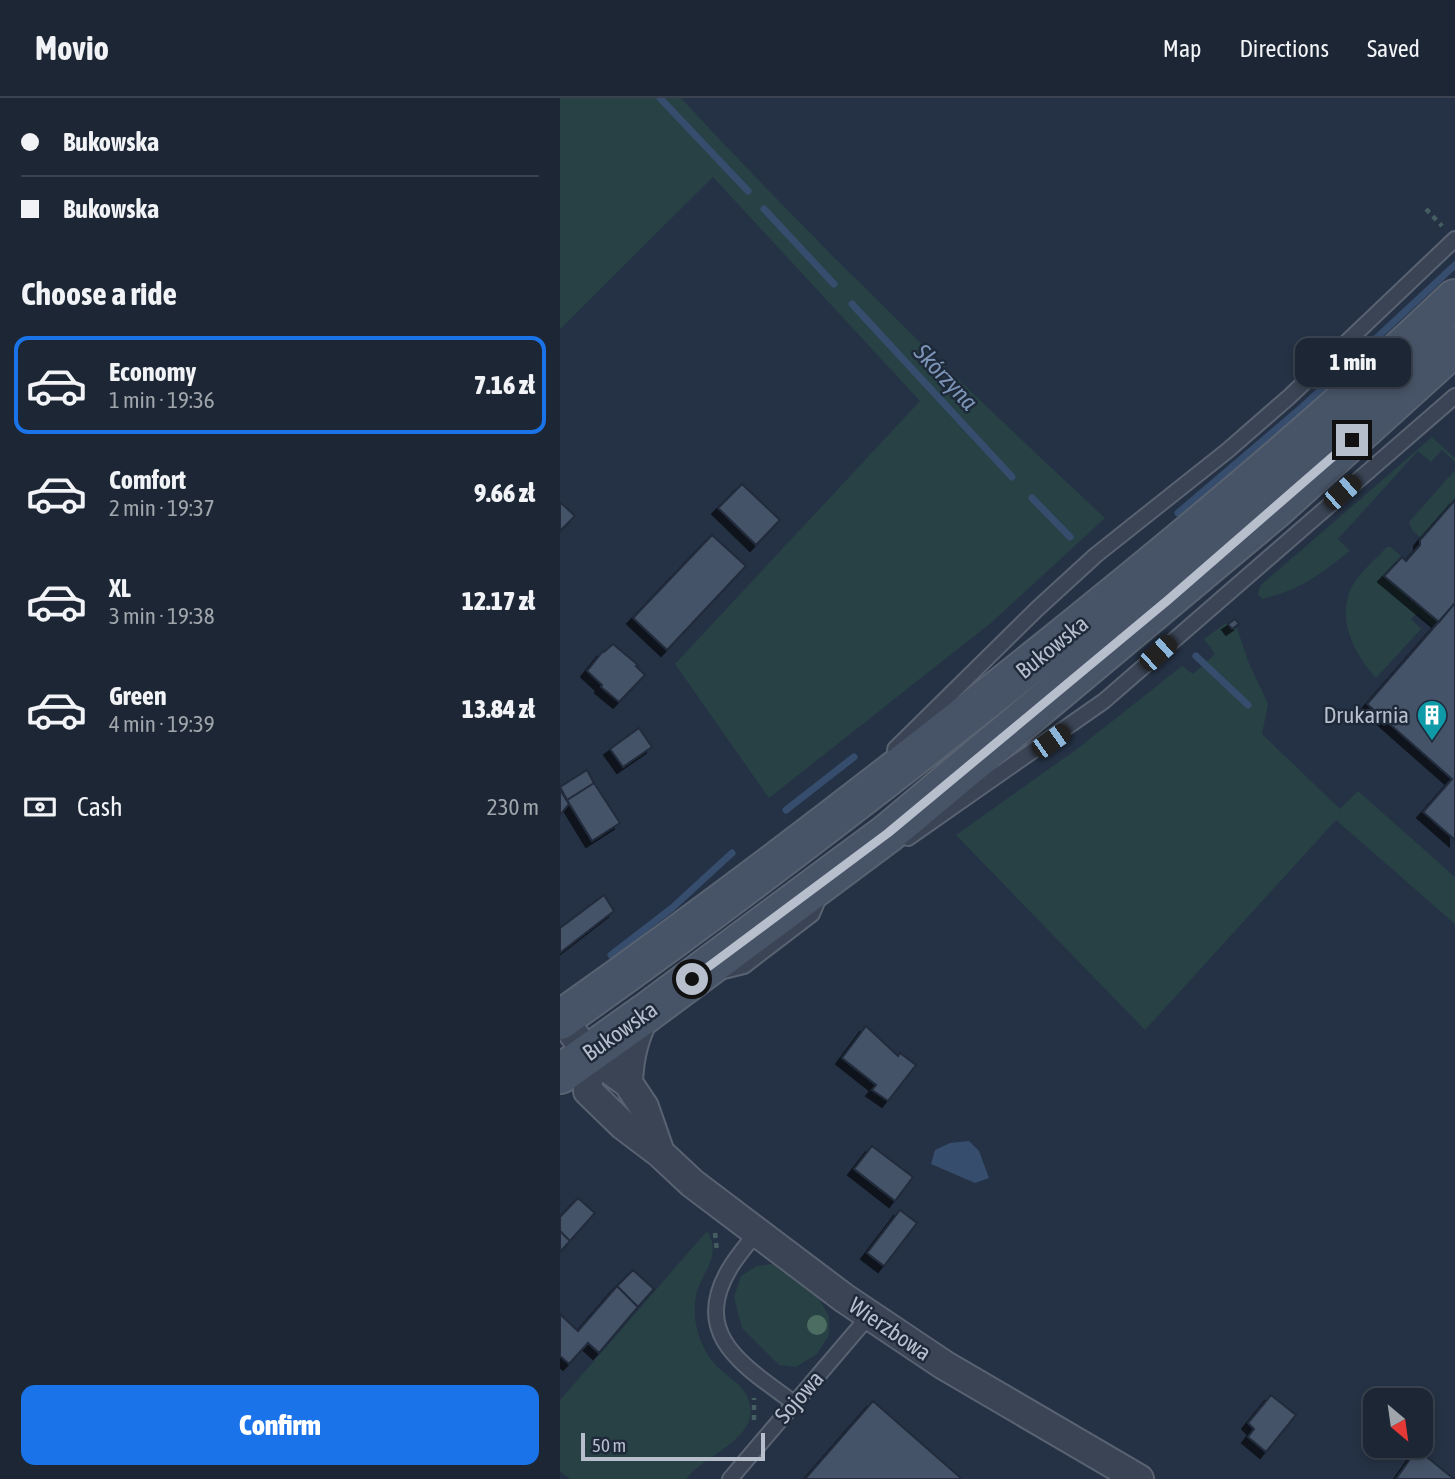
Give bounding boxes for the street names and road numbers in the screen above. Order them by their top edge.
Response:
street label: Bukowska [1011,610,1093,684]
street label: Bukowska [578,996,662,1066]
street label: Wierzbowa [844,1292,936,1366]
street label: Sojowa [769,1366,829,1428]

